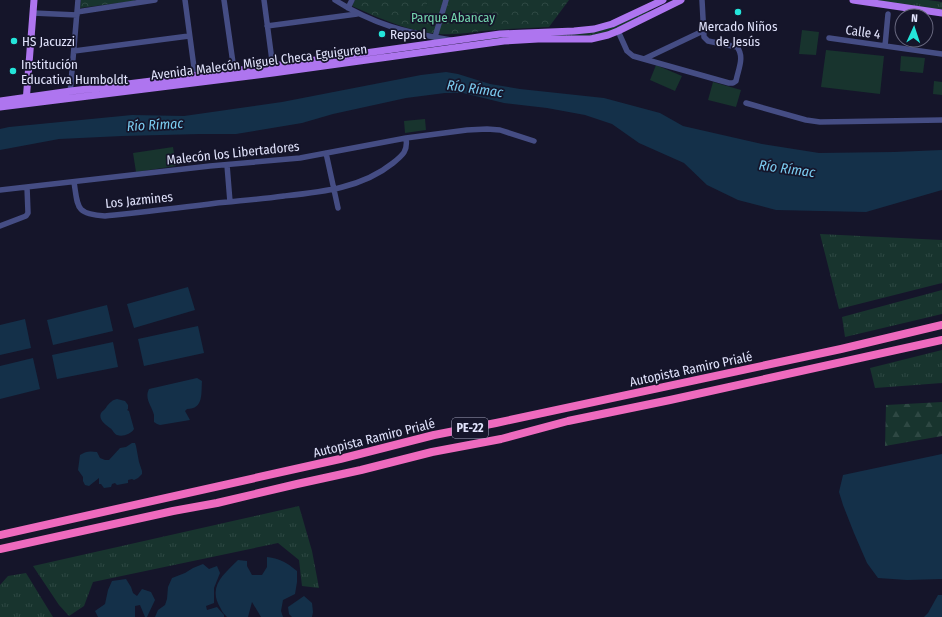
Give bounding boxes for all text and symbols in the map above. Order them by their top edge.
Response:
marker: Mercado Niños de Jesús [733,7,743,17]
north arrow [894,8,934,48]
park label: Parque Abancay [411,10,495,25]
text: N [911,12,918,25]
place label: Mercado Niños de Jesús [699,19,778,49]
street label: Calle 4 [844,22,882,42]
place label: Repsol [390,27,427,42]
marker: Repsol [377,29,387,39]
place label: HS Jacuzzi [22,34,75,49]
marker: HS Jacuzzi [9,36,19,46]
street label: Avenida Malecón Miguel Checa Eguiguren [150,41,368,83]
place label: Institución Educativa Humboldt [21,57,129,87]
marker: Institución Educativa Humboldt [8,66,18,76]
water label: Río Rímac [446,77,505,102]
water label: Río Rímac [126,115,185,135]
street label: Malecón los Libertadores [166,139,301,167]
water label: Río Rímac [758,157,817,182]
street label: Los Jazmines [104,189,174,211]
street label: Autopista Ramiro Prialé [628,349,754,389]
street label: Autopista Ramiro Prialé [312,416,436,460]
road number: PE-22 [452,418,488,438]

